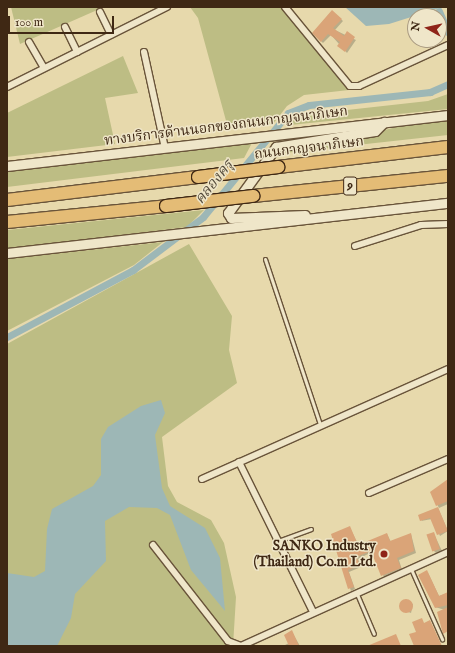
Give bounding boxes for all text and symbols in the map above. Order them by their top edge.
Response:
scale bar [10,8,116,34]
north arrow [407,8,447,48]
text: 100 m [15,15,43,30]
text: N [409,21,424,32]
street label: ทางบริการด้านนอกของถนนกาญจนาภิเษก [103,103,349,149]
street label: ถนนกาญจนาภิเษก [253,133,365,163]
water label: คลองครุ [191,156,237,208]
road number: 9 [343,175,357,197]
place label: SANKO Industry (Thailand) Co.m Ltd. [253,538,376,570]
marker: SANKO Industry (Thailand) Co.m Ltd. [379,549,389,559]

